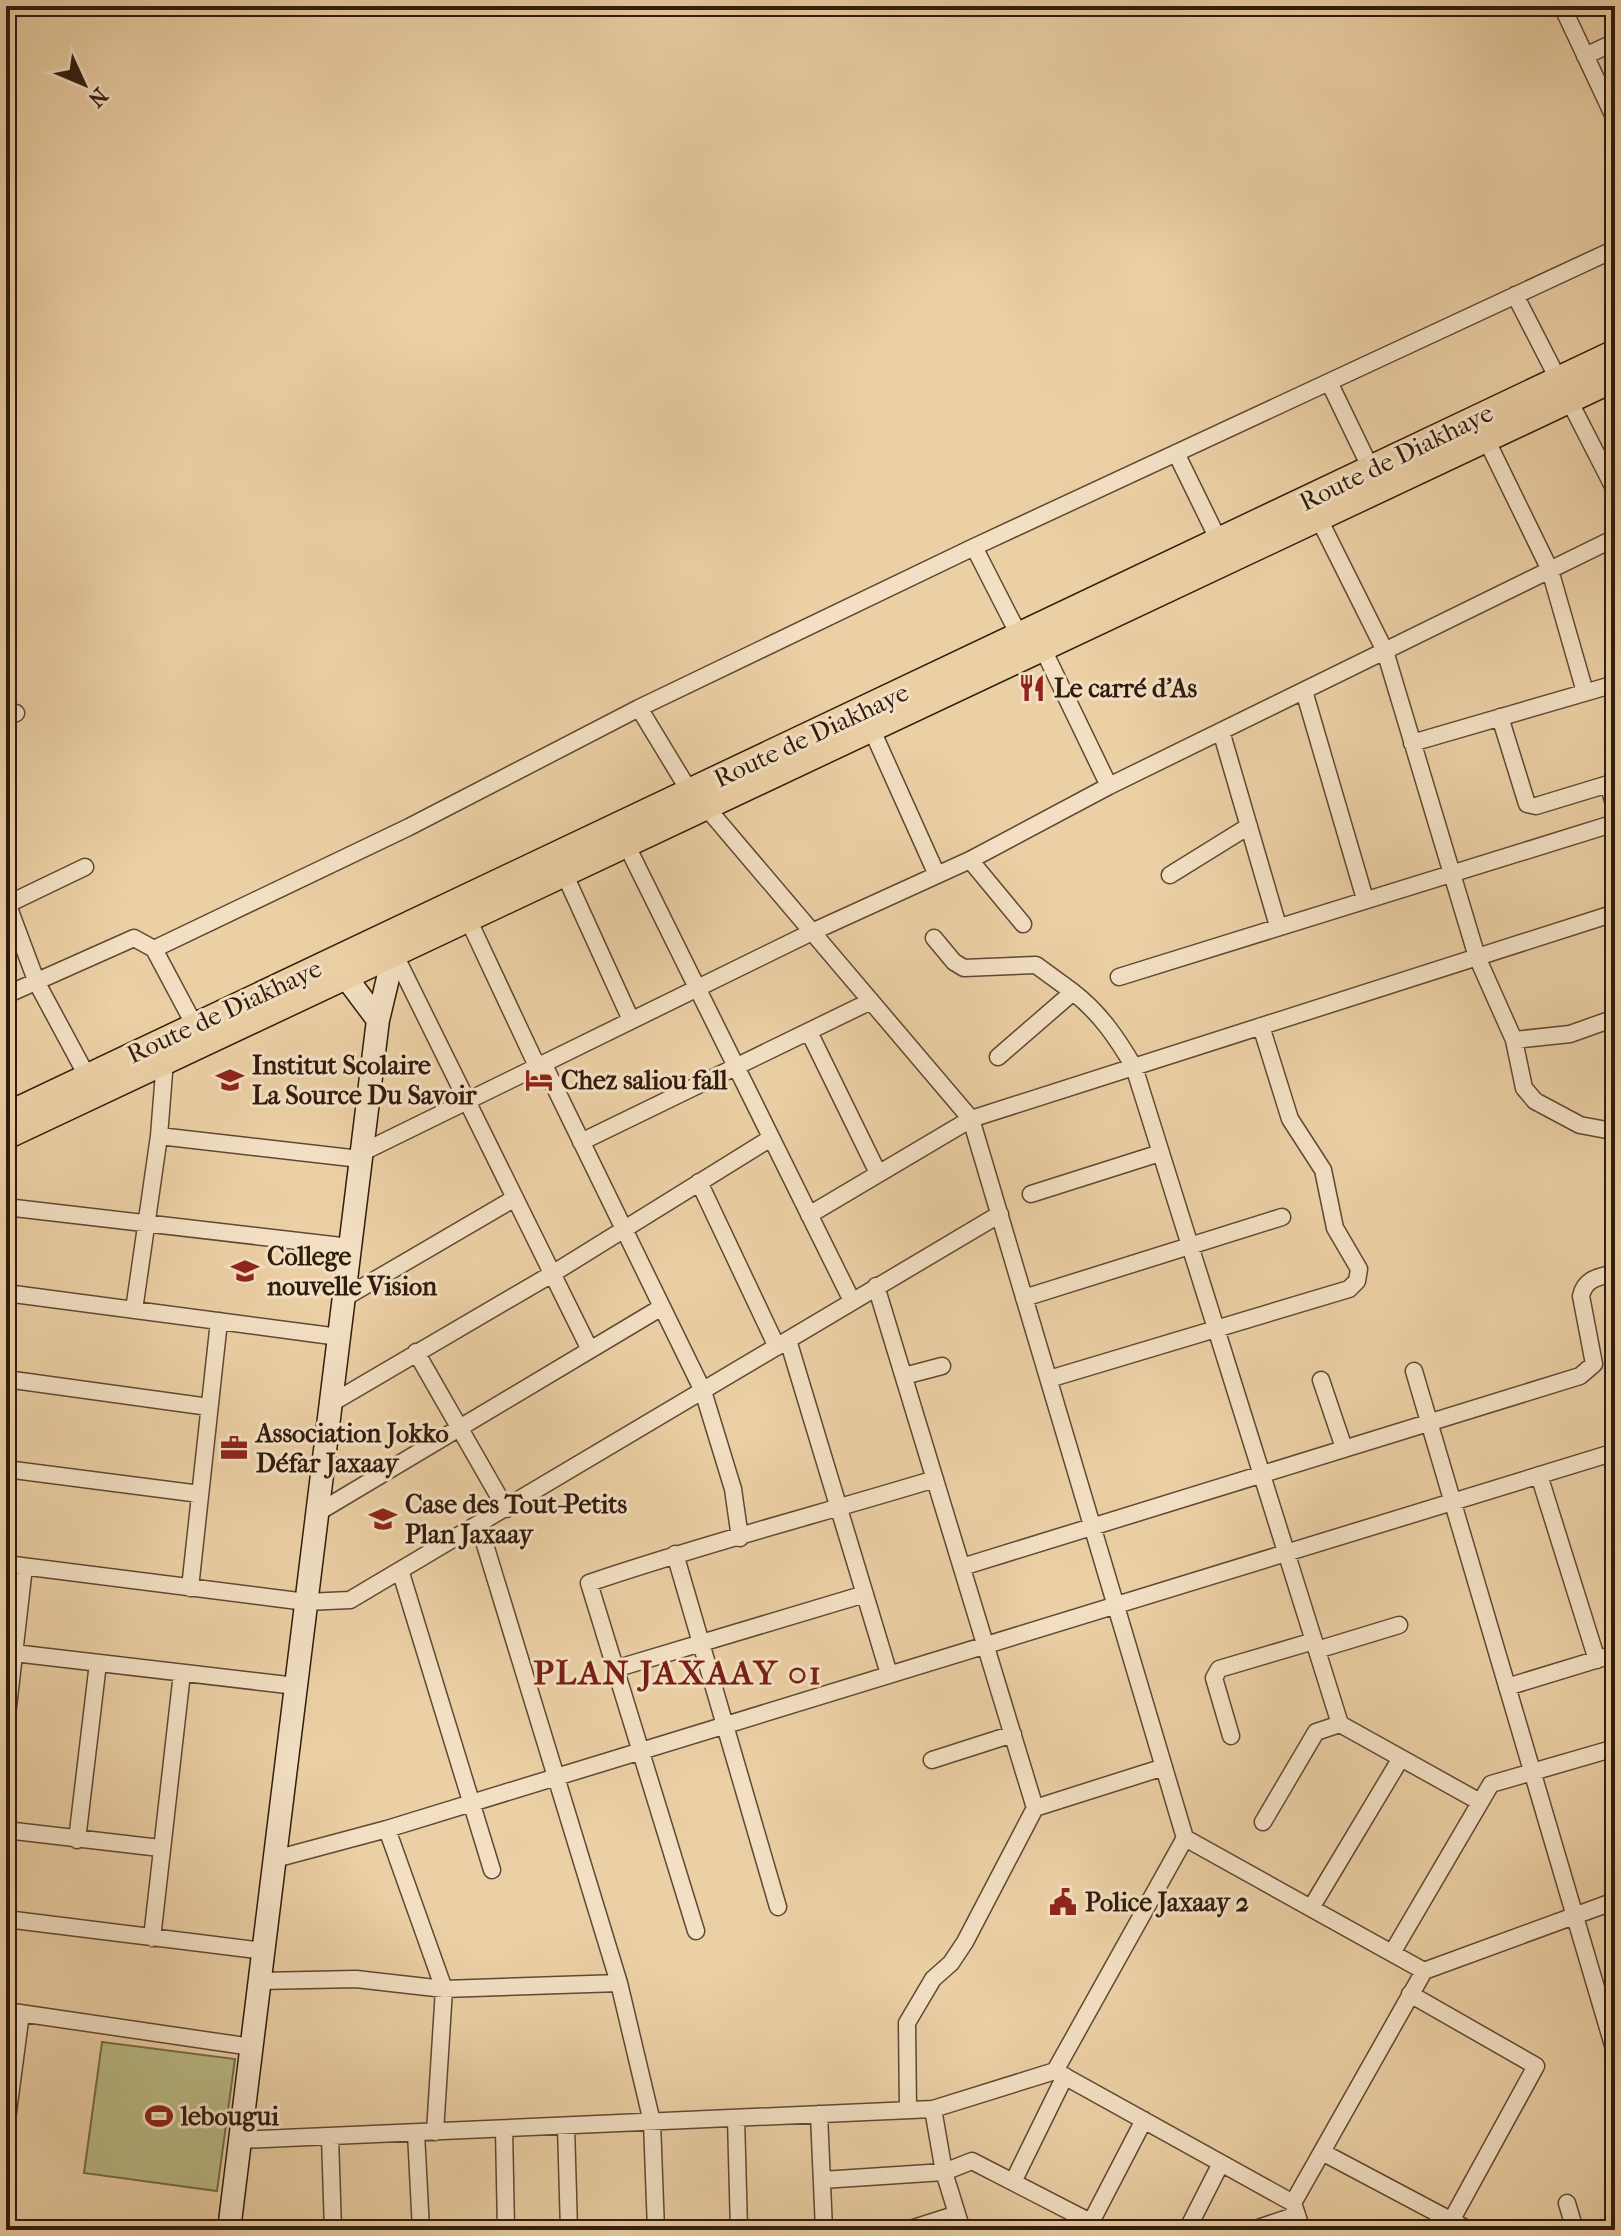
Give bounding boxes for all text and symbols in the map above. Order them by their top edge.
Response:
north arrow [44,44,124,124]
text: N [82,82,113,112]
street label: Route de Diakhaye [1294,397,1498,518]
restaurant icon: Le carré d'As [1017,673,1047,703]
place label: Le carré d'As [1054,673,1198,704]
street label: Route de Diakhaye [709,677,914,794]
street label: Route de Diakhaye [122,953,327,1070]
place label: Institut Scolaire La Source Du Savoir [252,1050,478,1111]
school or university icon: Institut Scolaire La Source Du Savoir [215,1065,245,1095]
hotel icon: Chez saliou fall [524,1065,554,1095]
place label: Chez saliou fall [561,1065,728,1096]
place label: College nouvelle Vision [266,1241,438,1302]
school or university icon: College nouvelle Vision [230,1256,260,1286]
place label: Association Jokko Défar Jaxaay [254,1418,449,1479]
office icon: Association Jokko Défar Jaxaay [219,1433,249,1463]
place label: Case des Tout-Petits Plan Jaxaay [405,1489,627,1550]
school or university icon: Case des Tout-Petits Plan Jaxaay [368,1504,398,1534]
district label: PLAN JAXAAY 01 [533,1653,823,1693]
public building icon: Police Jaxaay 2 [1048,1887,1078,1917]
place label: Police Jaxaay 2 [1085,1887,1249,1918]
sports icon: lebougui [144,2101,174,2131]
place label: lebougui [180,2101,279,2132]

